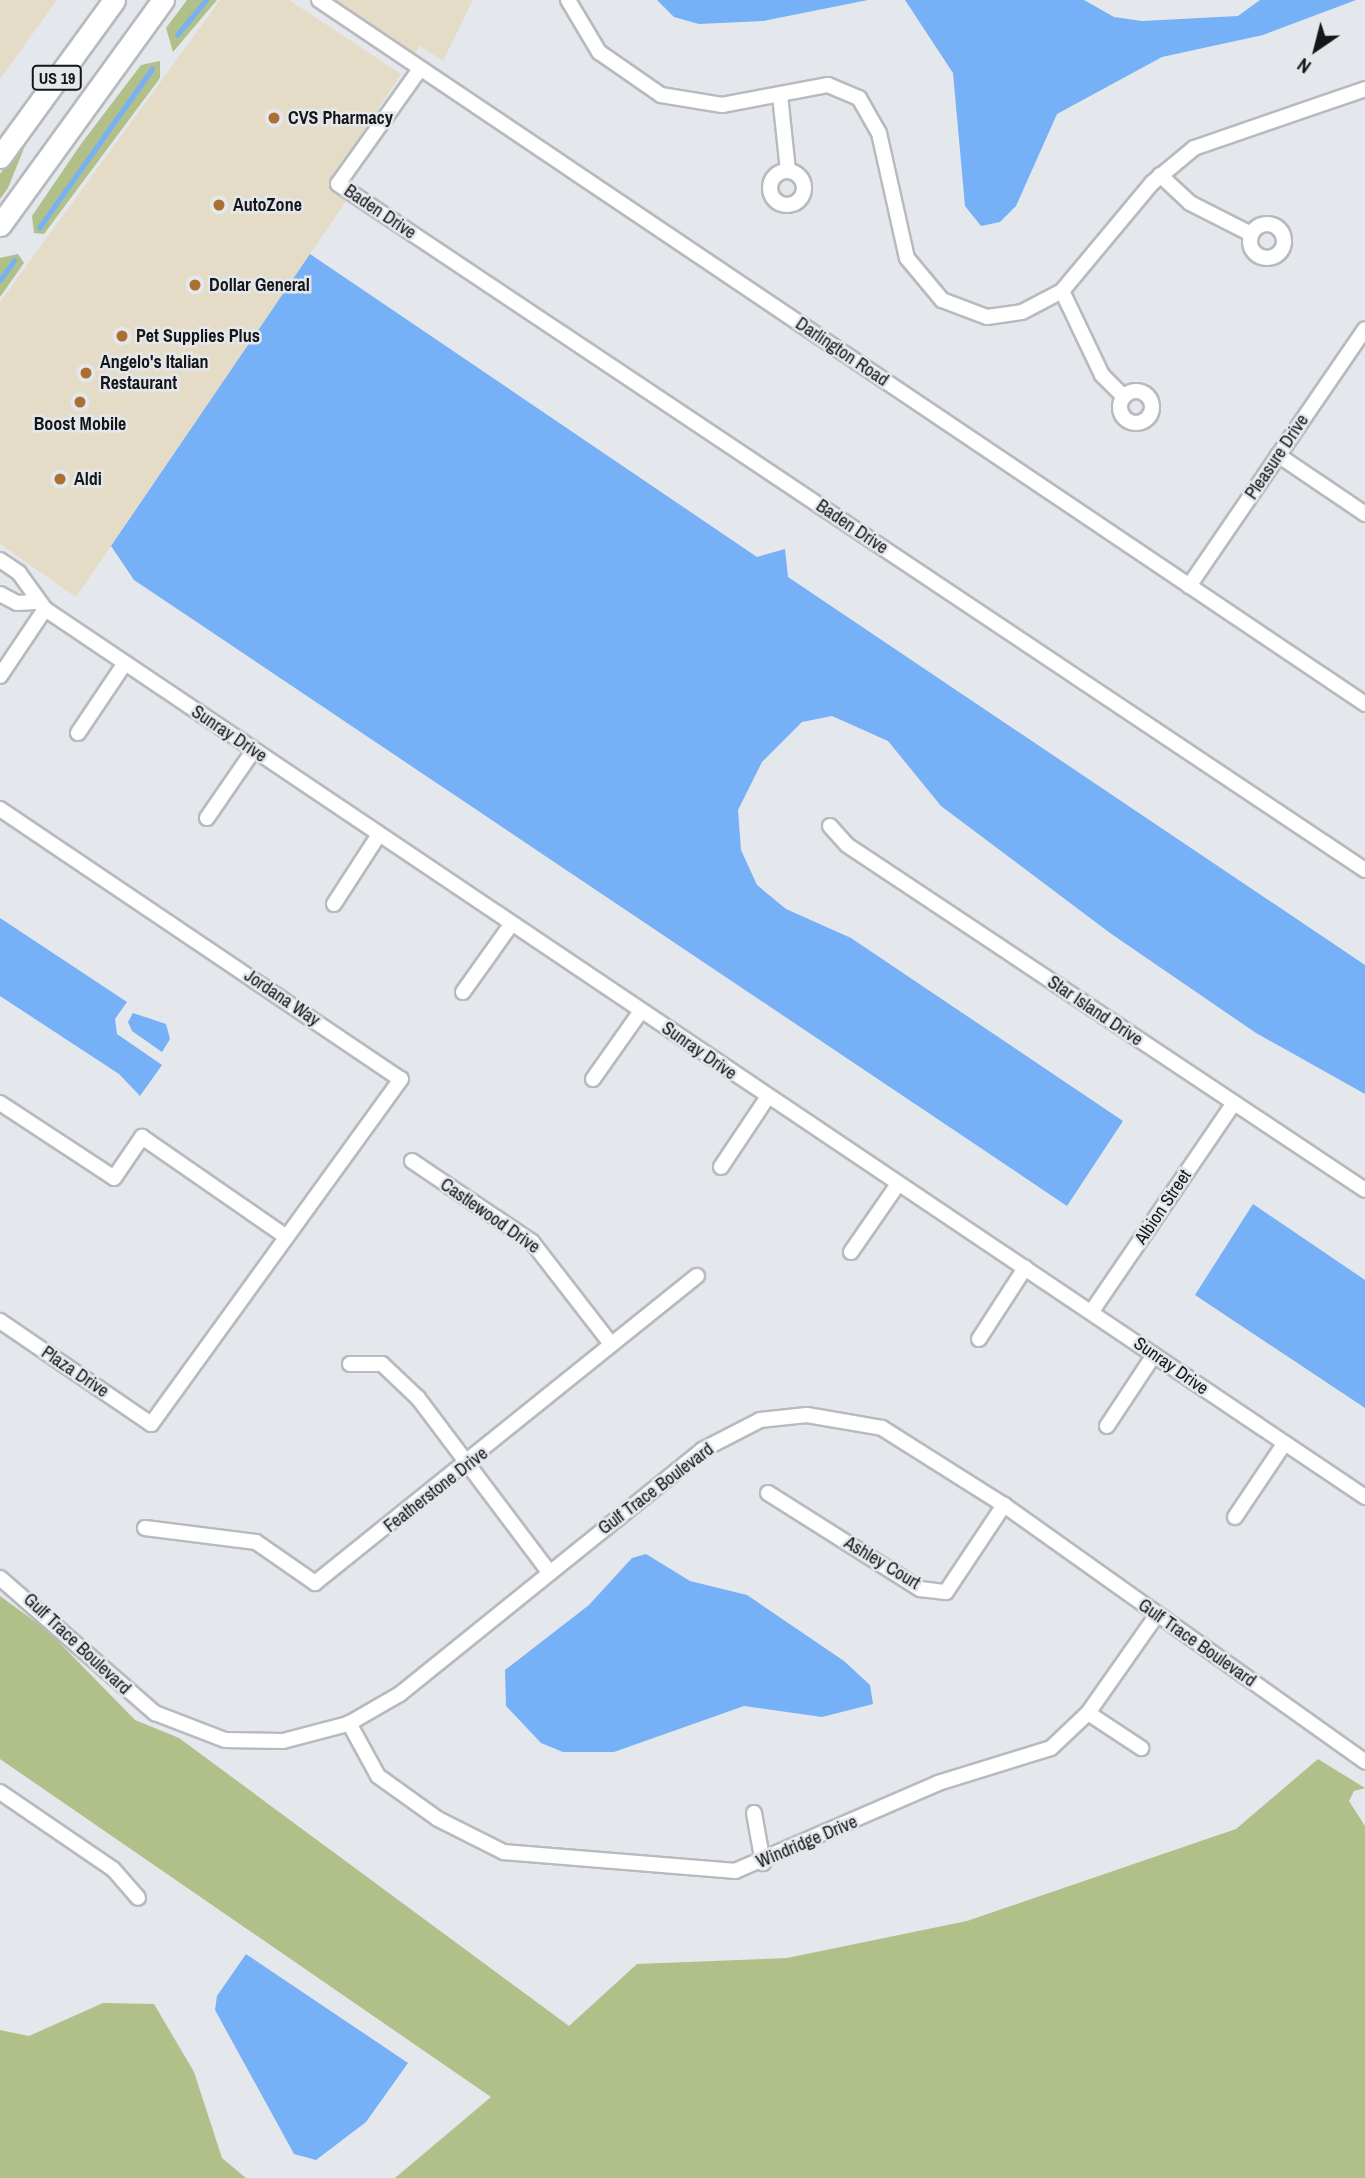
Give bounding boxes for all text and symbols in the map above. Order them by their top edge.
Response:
north arrow [1281,14,1351,84]
text: N [1292,52,1316,80]
road number: US 19 [31,66,83,90]
place label: CVS Pharmacy [288,107,393,129]
marker: CVS Pharmacy [266,110,282,126]
street label: Baden Drive [340,180,420,244]
place label: AutoZone [233,194,302,216]
marker: AutoZone [211,197,227,213]
place label: Dollar General [209,274,310,296]
marker: Dollar General [187,277,203,293]
street label: Darlington Road [791,313,893,391]
place label: Pet Supplies Plus [136,325,260,347]
marker: Pet Supplies Plus [114,328,130,344]
place label: Angelo's Italian Restaurant [100,352,209,394]
marker: Angelo's Italian Restaurant [78,365,94,381]
marker: Boost Mobile [72,394,88,410]
street label: Pleasure Drive [1241,410,1313,504]
place label: Boost Mobile [34,413,126,435]
place label: Aldi [74,468,102,490]
marker: Aldi [52,471,68,487]
street label: Baden Drive [812,495,892,559]
street label: Sunray Drive [187,701,271,767]
street label: Jordana Way [240,965,324,1031]
street label: Star Island Drive [1043,971,1147,1051]
street label: Sunray Drive [658,1017,740,1085]
street label: Albion Street [1130,1166,1196,1248]
street label: Castlewood Drive [436,1174,544,1258]
street label: Sunray Drive [1130,1332,1212,1400]
street label: Plaza Drive [37,1342,113,1402]
street label: Gulf Trace Boulevard [594,1439,718,1539]
street label: Featherstone Drive [380,1443,492,1537]
street label: Ashley Court [840,1532,924,1594]
street label: Gulf Trace Boulevard [19,1589,135,1699]
street label: Gulf Trace Boulevard [1134,1594,1260,1692]
street label: Windridge Drive [753,1811,861,1873]

